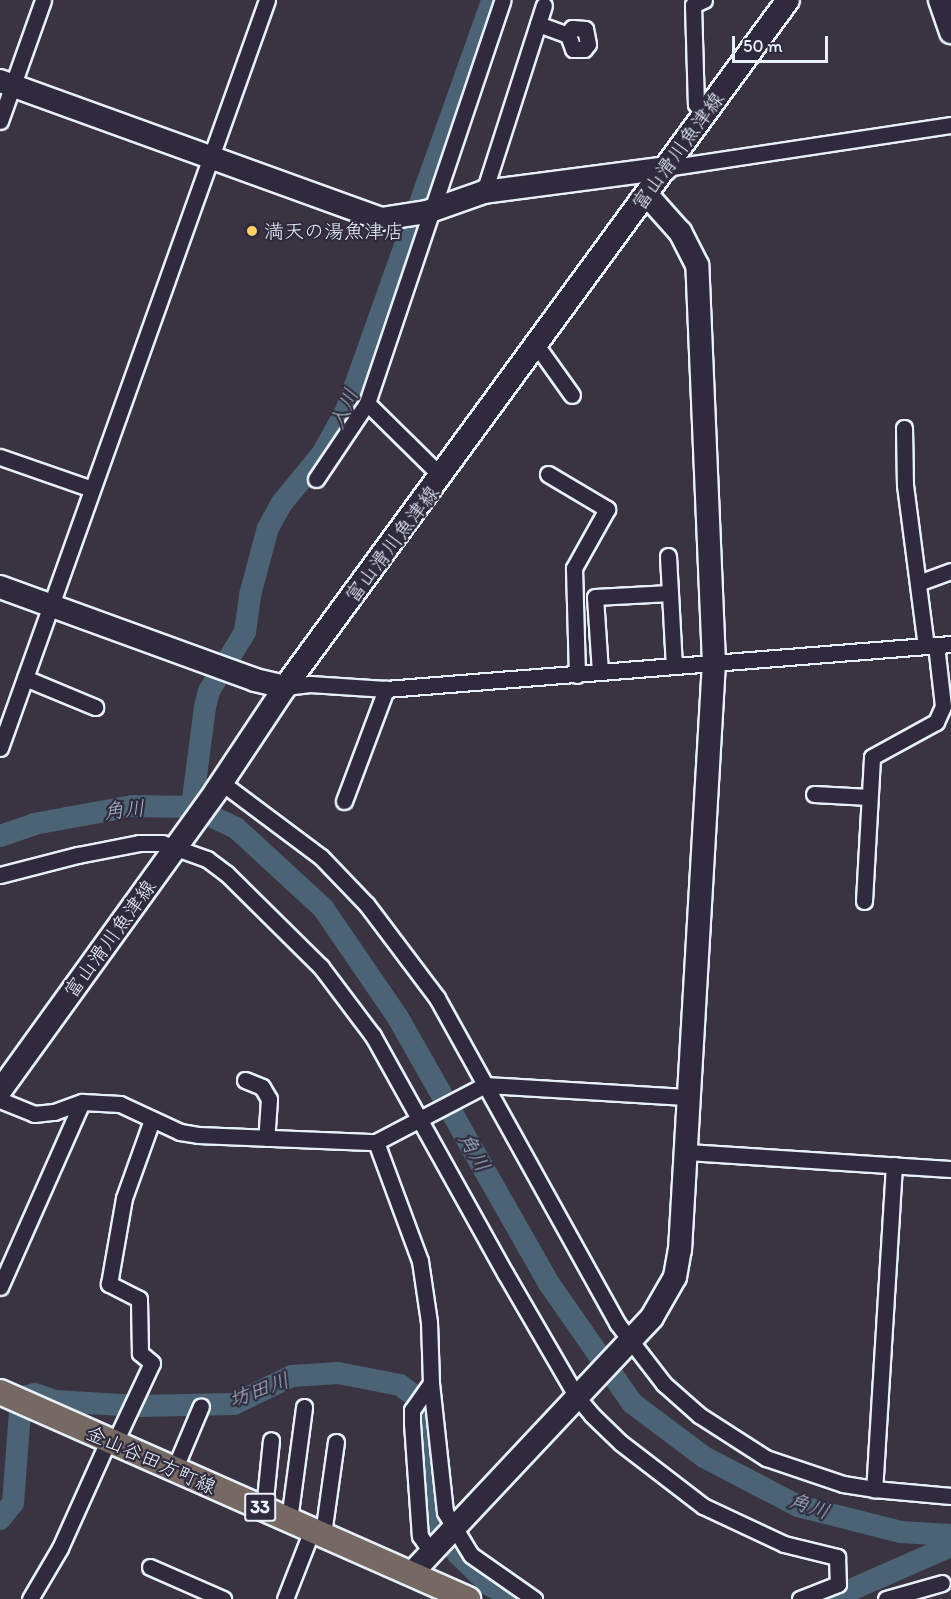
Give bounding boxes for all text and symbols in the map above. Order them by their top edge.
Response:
scale bar [735,24,831,62]
text: 50 m [743,35,783,57]
street label: 富山滑川魚津線 [627,87,729,215]
place label: 満天の湯魚津店 [264,219,404,243]
marker: 満天の湯魚津店 [245,224,259,238]
water label: 入川 [324,385,364,433]
street label: 富山滑川魚津線 [340,481,444,607]
water label: 角川 [102,795,146,825]
street label: 富山滑川魚津線 [59,875,161,1003]
water label: 角川 [453,1128,495,1176]
water label: 坊田川 [225,1367,293,1413]
street label: 金山谷田方町線 [82,1421,220,1499]
water label: 角川 [785,1487,833,1525]
road number: 33 [244,1492,276,1522]

